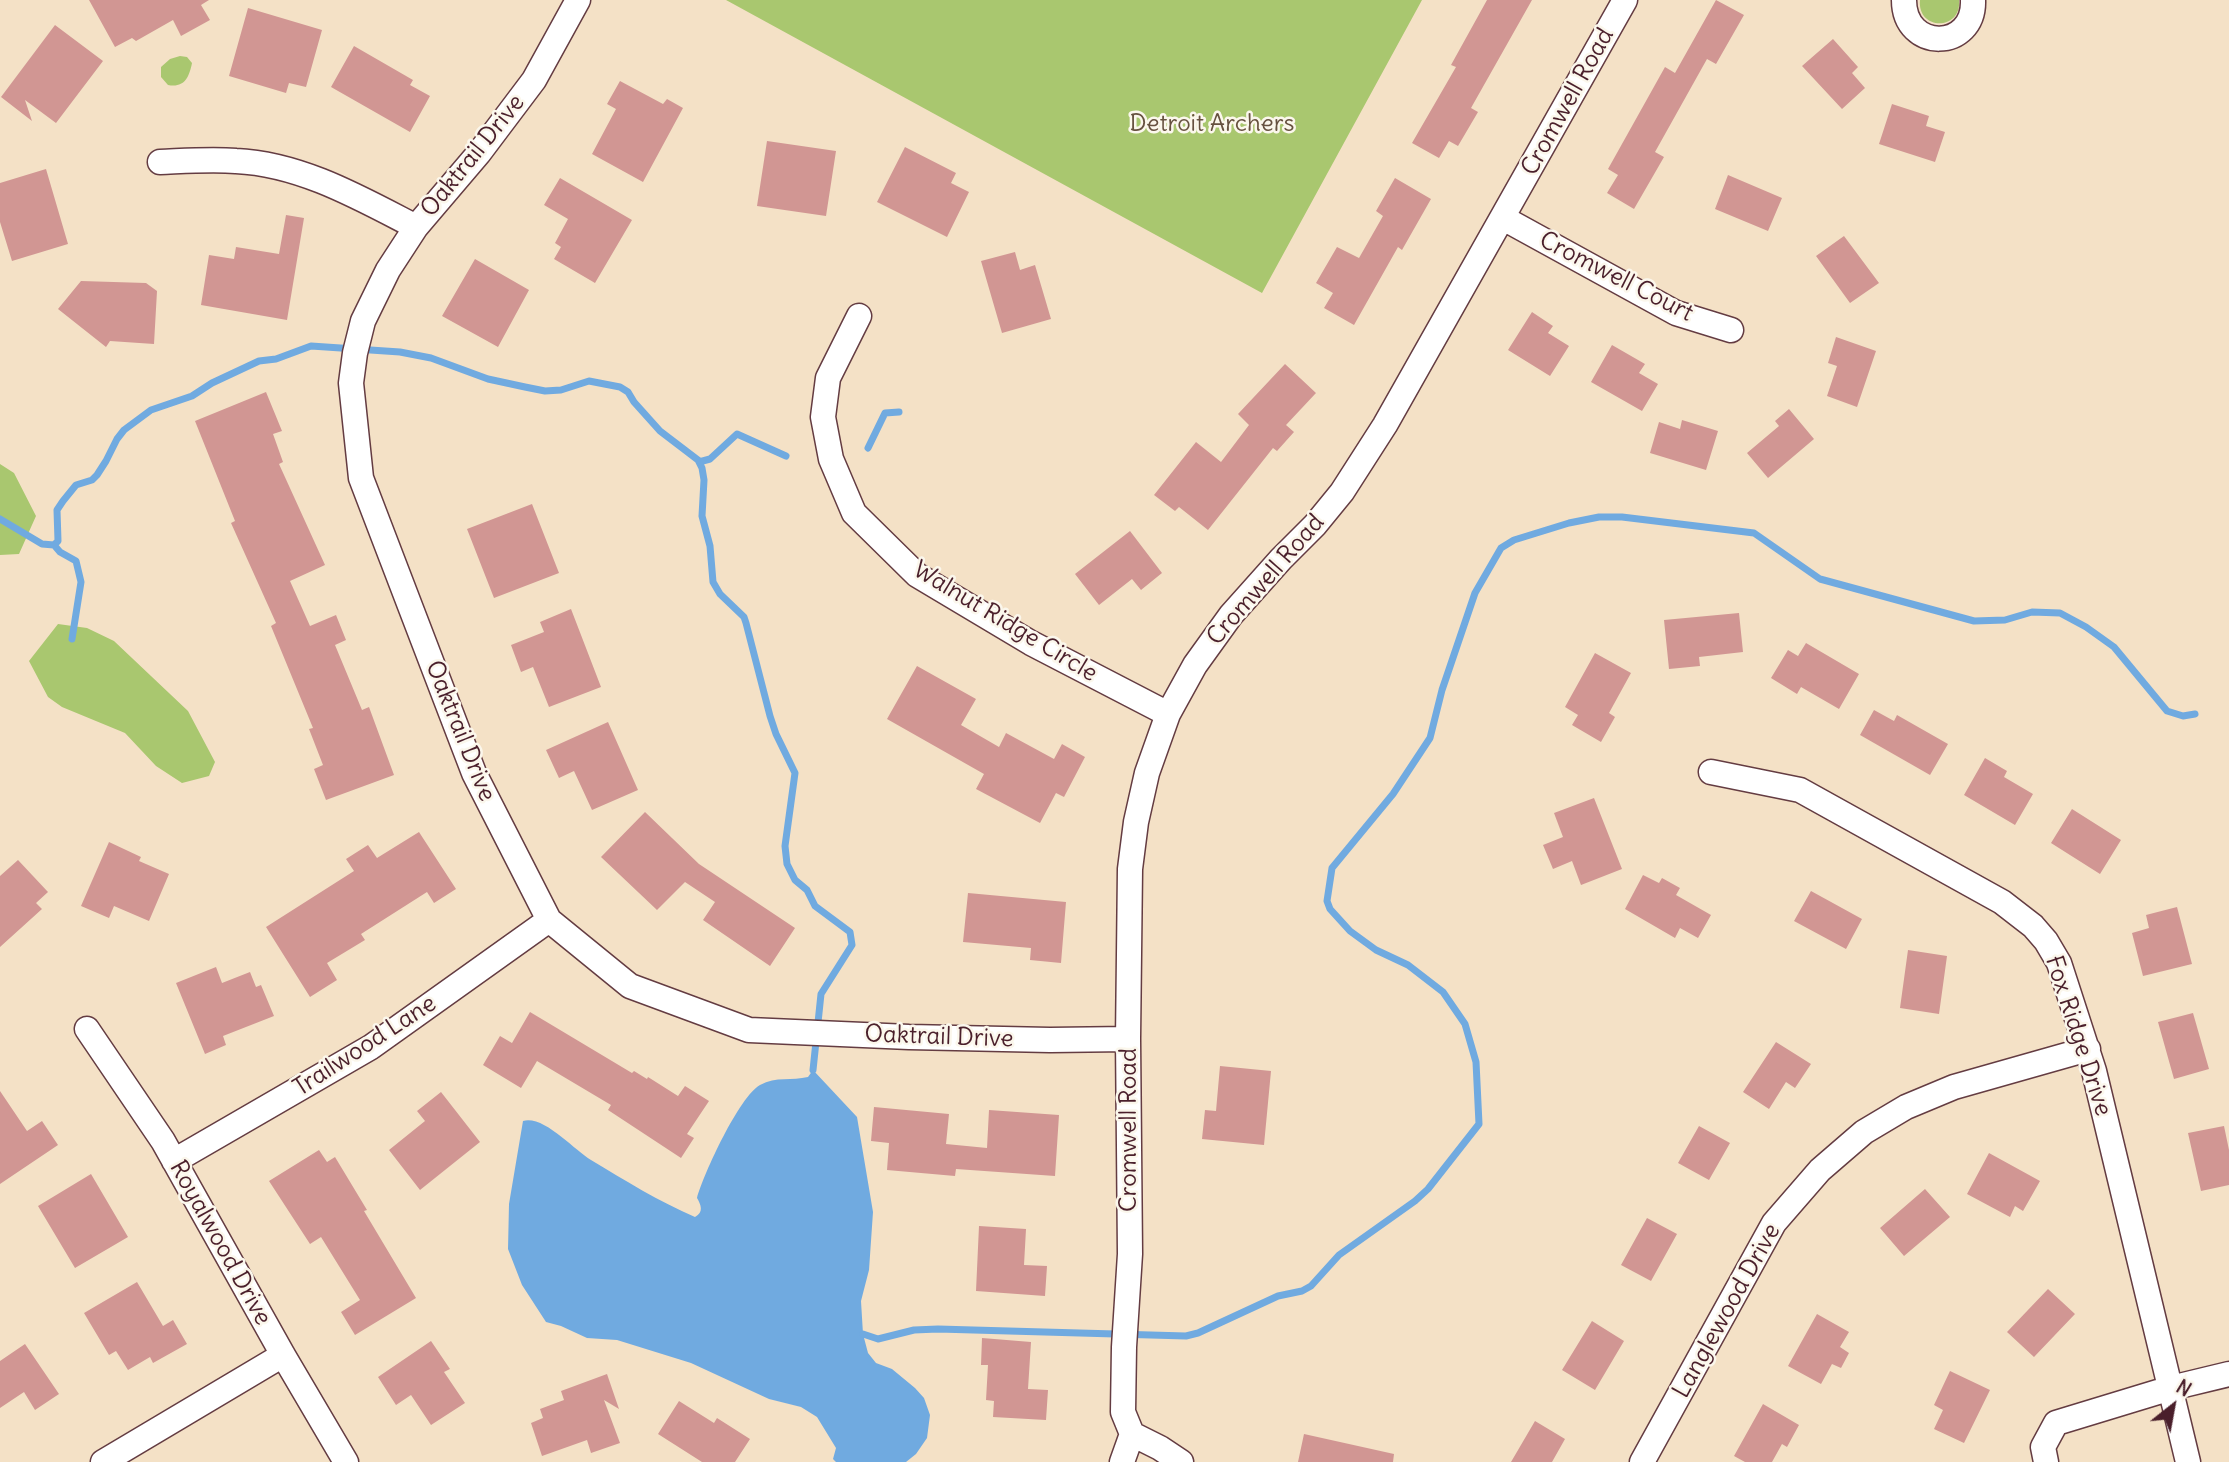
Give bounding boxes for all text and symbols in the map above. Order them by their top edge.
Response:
street label: Cromwell Road [1516,23,1620,181]
street label: Oaktrail Drive [415,89,531,223]
park label: Detroit Archers [1130,110,1294,138]
street label: Cromwell Court [1534,226,1698,328]
street label: Cromwell Road [1201,509,1331,651]
street label: Walnut Ridge Circle [908,556,1102,688]
street label: Oaktrail Drive [419,657,501,805]
street label: Fox Ridge Drive [2039,952,2117,1120]
street label: Trailwood Lane [288,989,442,1103]
street label: Oaktrail Drive [864,1020,1014,1054]
street label: Cromwell Road [1115,1048,1143,1212]
street label: Royalwood Drive [163,1156,277,1330]
street label: Langlewood Drive [1667,1219,1787,1403]
north arrow [2138,1371,2208,1441]
text: N [2172,1374,2196,1402]

